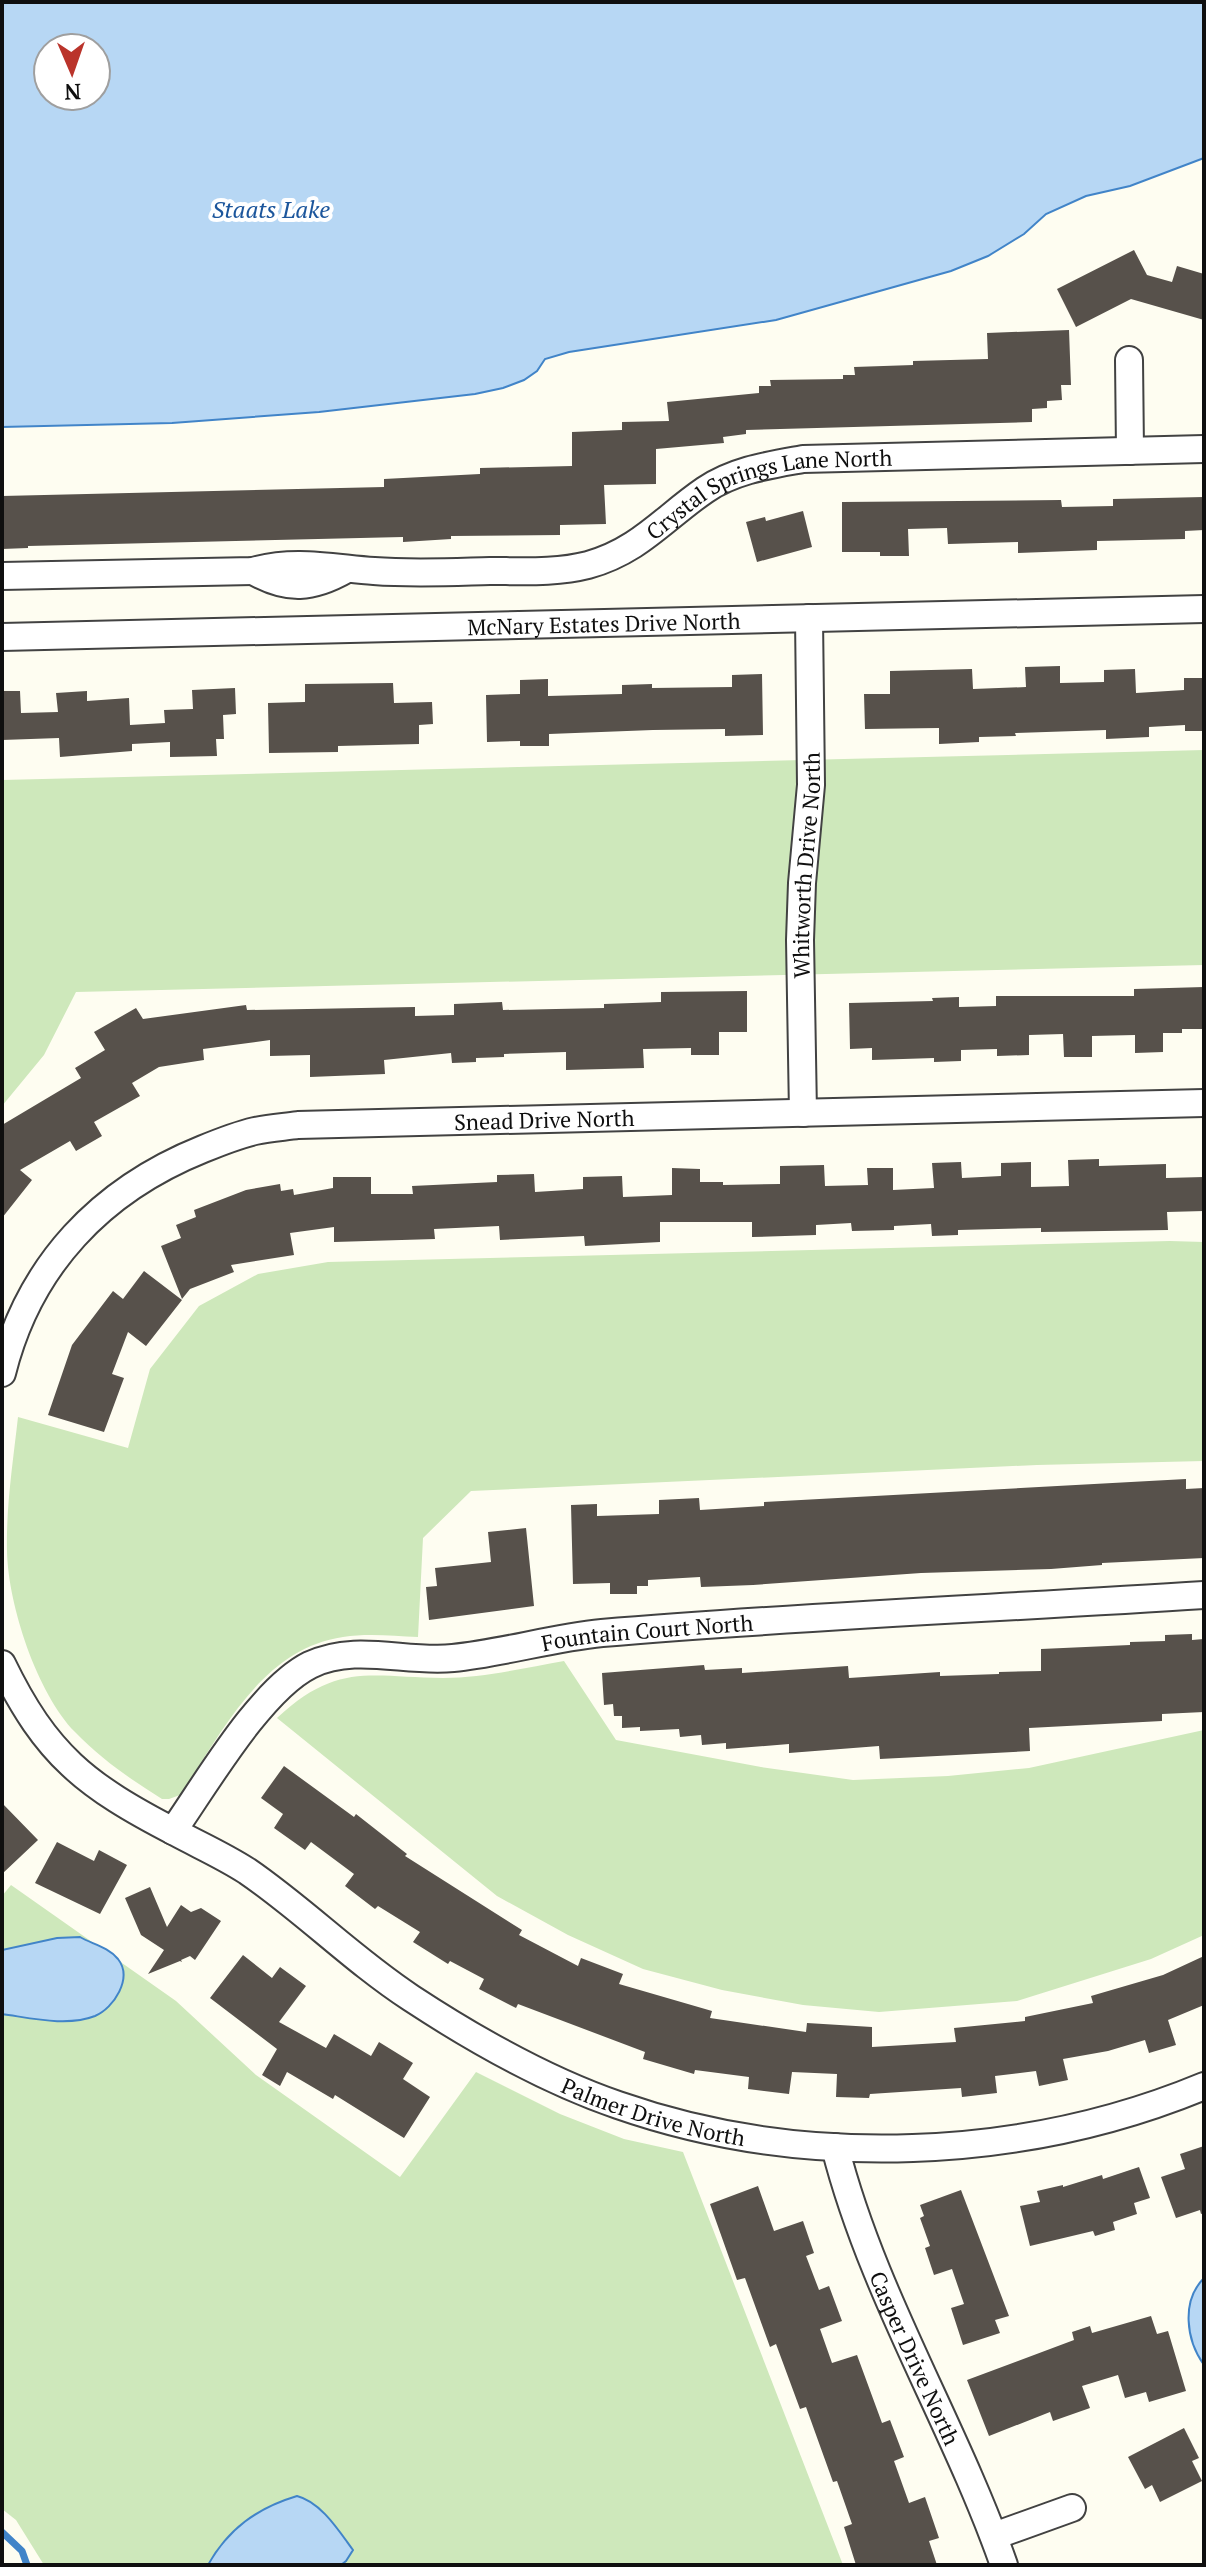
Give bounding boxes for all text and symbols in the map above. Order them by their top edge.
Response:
north arrow [32,32,112,112]
text: N [64,78,82,107]
water label: Staats Lake [212,193,330,225]
street label: Crystal Springs Lane North [640,442,893,546]
street label: McNary Estates Drive North [467,605,741,641]
street label: Whitworth Drive North [785,752,826,979]
street label: Snead Drive North [454,1102,635,1136]
street label: Fountain Court North [539,1607,754,1657]
street label: Palmer Drive North [557,2070,748,2152]
street label: Casper Drive North [864,2266,967,2449]

